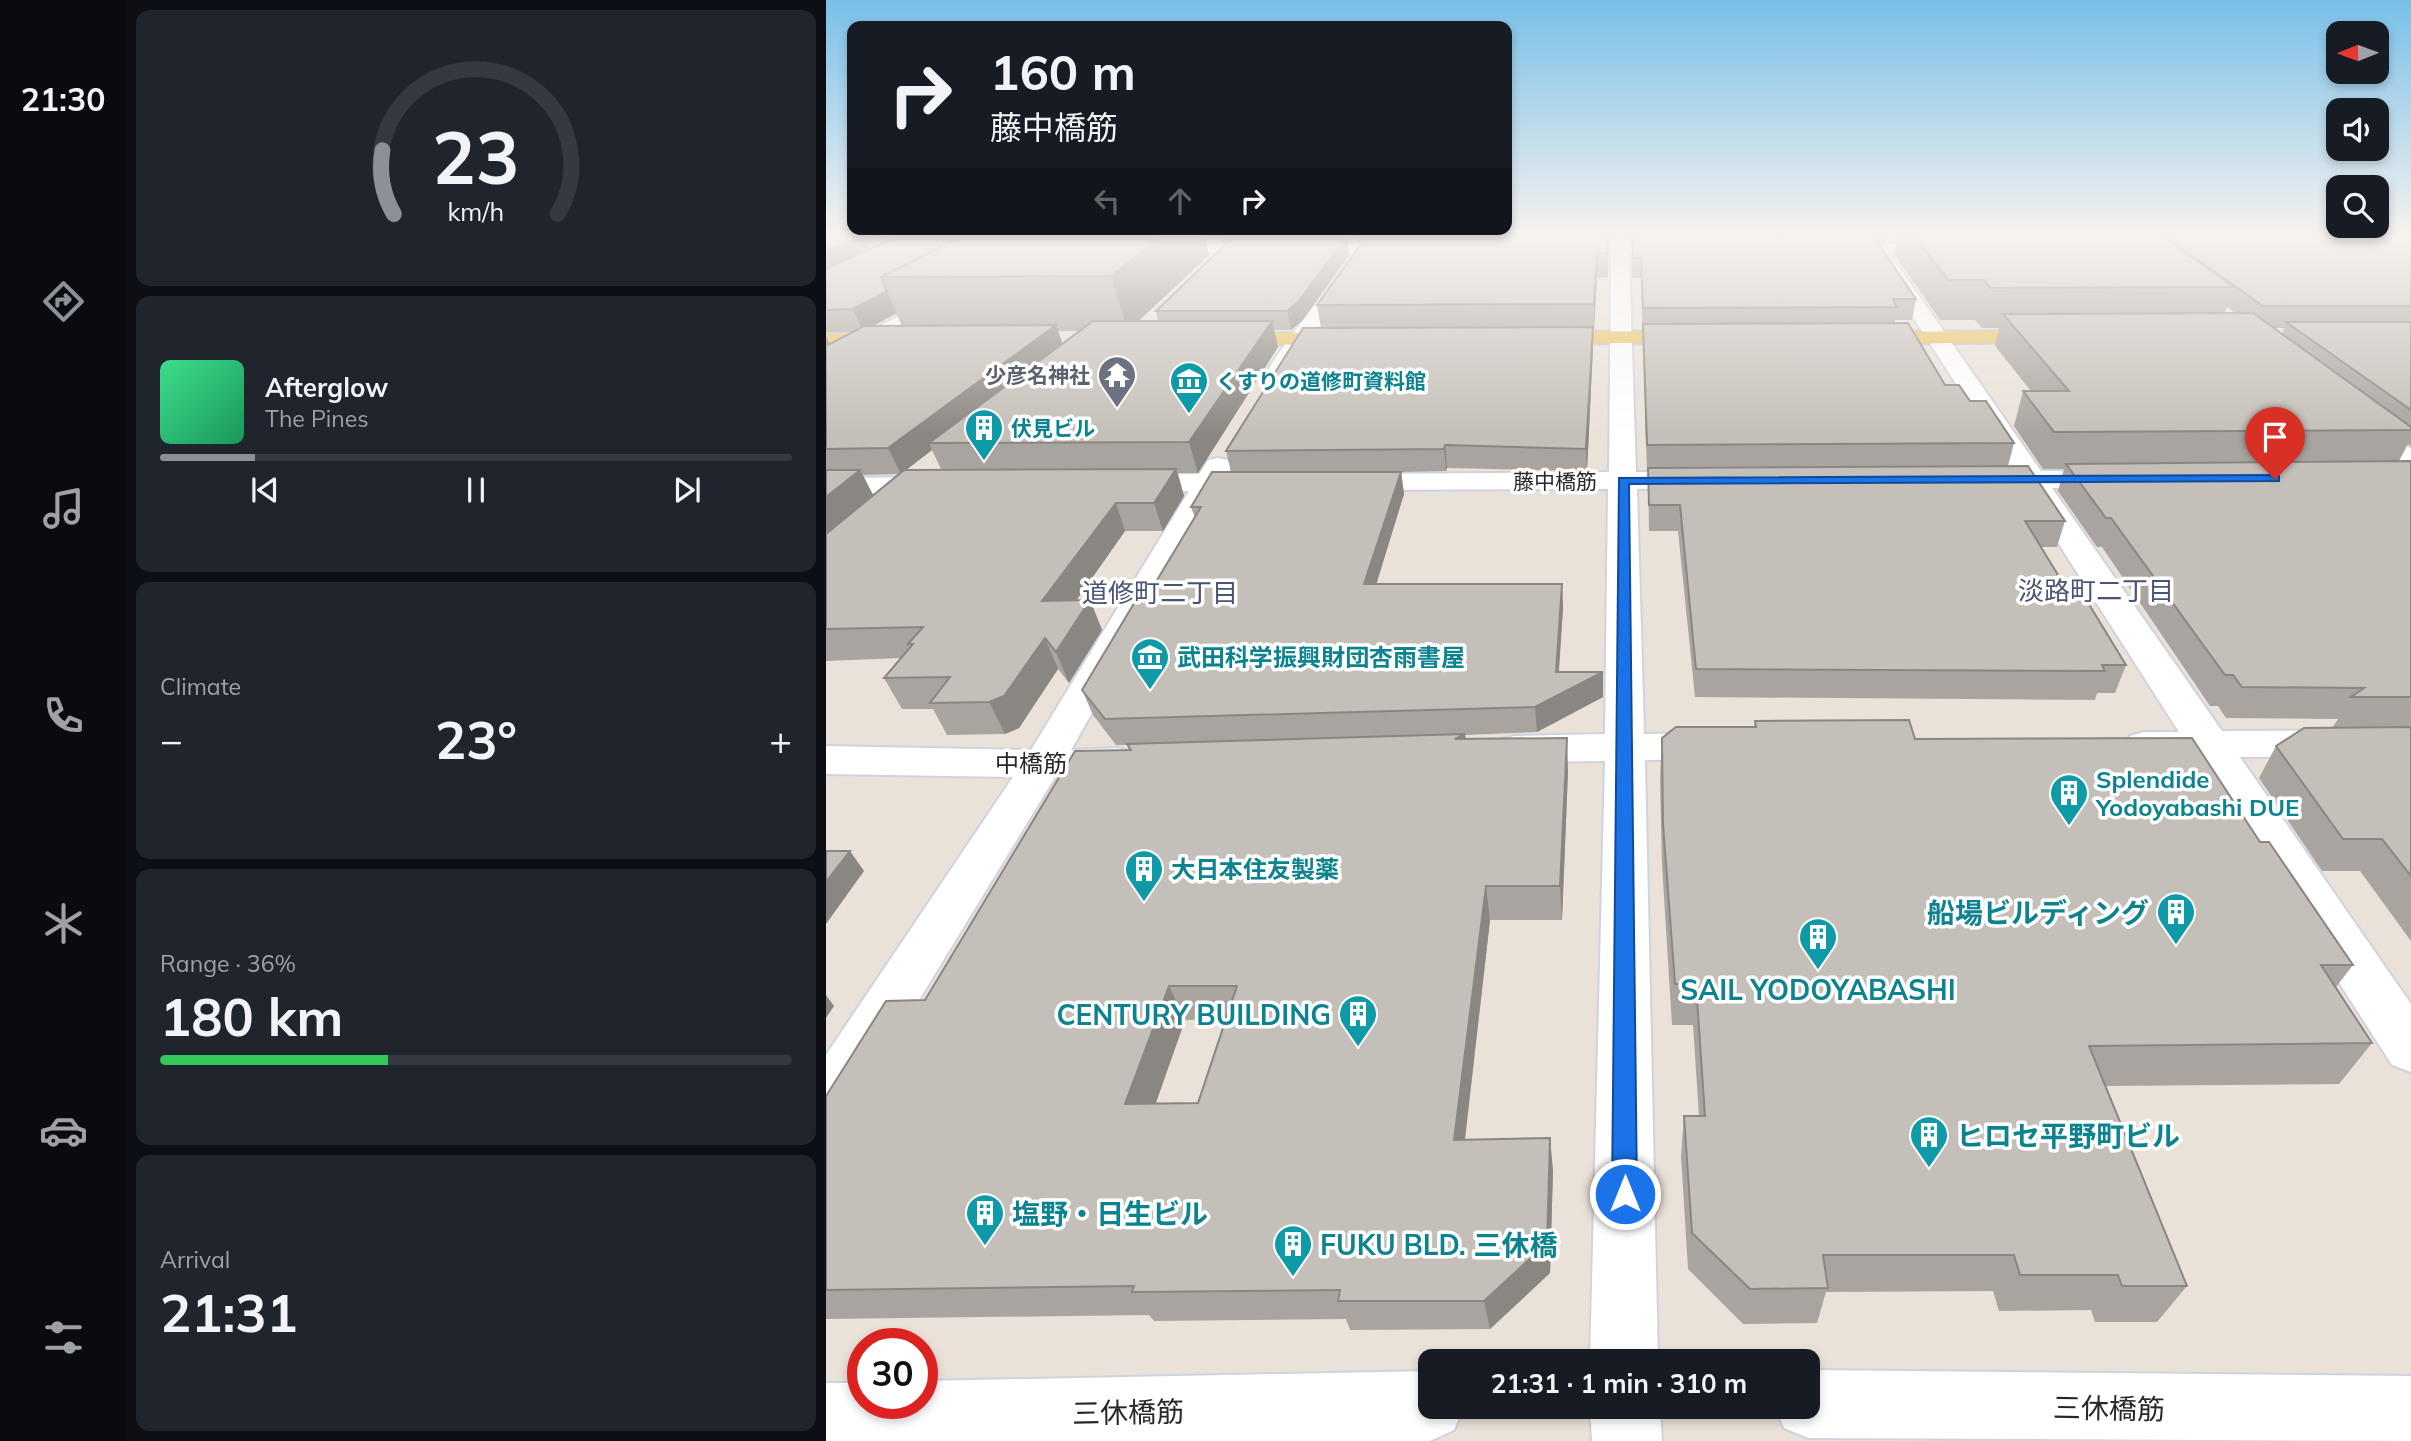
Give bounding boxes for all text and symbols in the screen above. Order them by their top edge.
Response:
north arrow [2326,21,2389,84]
map controls [2326,21,2389,238]
text: 160 m [990,41,1136,102]
icon: right [875,49,966,140]
text: 21:30 [21,79,105,119]
button: sound [2326,98,2389,161]
text: 藤中橋筋 [990,107,1118,147]
text: 23 [432,111,520,202]
button: search [2326,175,2389,238]
icon: left [1088,182,1126,220]
icon: ahead [1161,182,1199,220]
icon: right [1234,182,1272,220]
text: km/h [448,196,504,227]
icon: directions [39,277,88,326]
temple icon: 少彦名神社 [1096,354,1138,409]
museum icon: くすりの道修町資料館 [1168,360,1210,415]
place label: 少彦名神社 [985,362,1090,388]
place label: くすりの道修町資料館 [1216,368,1426,394]
text: Afterglow [265,371,388,404]
text: The Pines [265,404,369,433]
building icon: 伏見ビル [963,407,1005,462]
pin [2245,407,2305,479]
place label: 伏見ビル [1011,415,1095,441]
icon: arrive [2256,418,2294,456]
street label: 藤中橋筋 [1513,468,1597,494]
icon: previous [246,471,284,509]
icon: pause [457,471,495,509]
icon: next [668,471,706,509]
icon: music [39,484,88,533]
district label: 淡路町二丁目 [2018,574,2174,607]
district label: 道修町二丁目 [1082,576,1238,609]
museum icon: 武田科学振興財団杏雨書屋 [1129,636,1171,691]
place label: 武田科学振興財団杏雨書屋 [1177,642,1465,672]
text: Climate [160,672,241,701]
icon: phone [39,691,88,740]
text: 23° [435,707,517,772]
text: − [160,716,183,764]
text: + [769,716,792,764]
street label: 中橋筋 [995,748,1067,778]
place label: Splendide Yodoyabashi DUE [2095,764,2299,822]
building icon: Splendide Yodoyabashi DUE [2048,772,2090,827]
building icon: 大日本住友製薬 [1123,848,1165,903]
place label: 大日本住友製薬 [1171,854,1339,884]
building icon: 船場ビルディング [2155,891,2197,946]
place label: 船場ビルディング [1927,895,2149,930]
icon: climate [39,899,88,948]
building icon: SAIL YODOYABASHI [1797,916,1839,971]
text: Range · 36% [160,949,296,978]
place label: SAIL YODOYABASHI [1680,972,1956,1007]
text: 180 km [160,984,343,1049]
building icon: CENTURY BUILDING [1337,993,1379,1048]
place label: CENTURY BUILDING [1056,997,1331,1032]
icon: car [39,1106,88,1155]
building icon: ヒロセ平野町ビル [1908,1114,1950,1169]
place label: ヒロセ平野町ビル [1956,1118,2180,1153]
position arrow [1588,1157,1662,1231]
building icon: 塩野・日生ビル [964,1192,1006,1247]
place label: 塩野・日生ビル [1012,1196,1208,1231]
building icon: FUKU BLD. 三休橋 [1272,1223,1314,1278]
place label: FUKU BLD. 三休橋 [1320,1227,1557,1262]
text: Arrival [160,1245,230,1274]
text: 21:31 [160,1280,298,1345]
icon: filters [39,1313,88,1362]
speed limit sign: 30 [847,1328,938,1419]
text: 21:31 · 1 min · 310 m [1491,1367,1747,1400]
street label: 三休橋筋 [2053,1390,2165,1426]
street label: 三休橋筋 [1072,1394,1184,1430]

